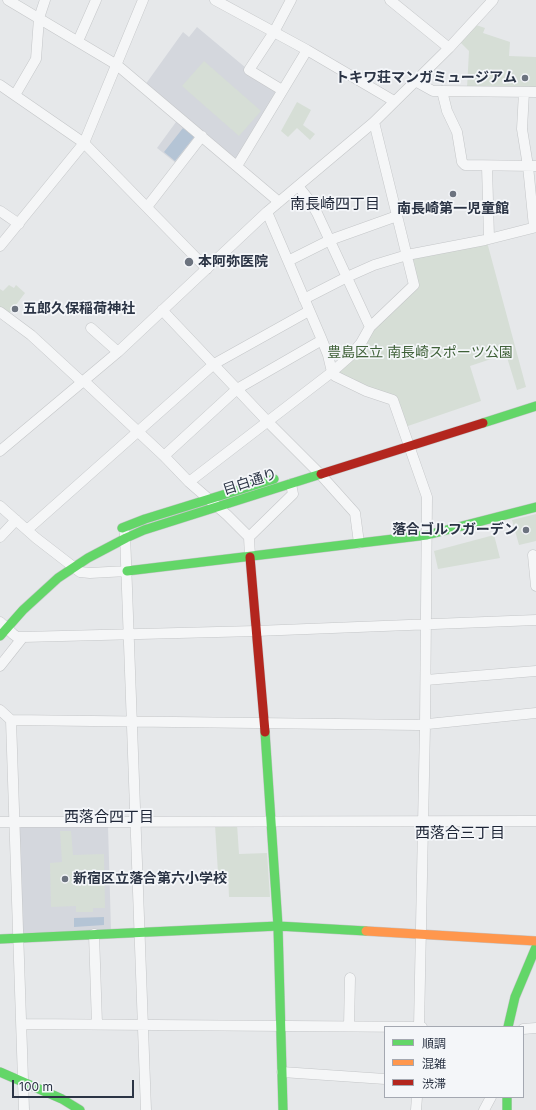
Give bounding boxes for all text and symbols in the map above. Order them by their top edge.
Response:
place label: トキワ荘マンガミュージアム [335,70,517,86]
marker: トキワ荘マンガミュージアム [520,73,530,83]
marker: 南長崎第一児童館 [448,189,458,199]
district label: 南長崎四丁目 [290,195,380,213]
place label: 南長崎第一児童館 [397,201,509,217]
place label: 本阿弥医院 [198,254,268,270]
marker: 本阿弥医院 [183,256,195,268]
place label: 五郎久保稲荷神社 [23,301,135,317]
marker: 五郎久保稲荷神社 [10,304,20,314]
park label: 豊島区立 南長崎スポーツ公園 [327,345,513,361]
street label: 目白通り [221,465,279,499]
place label: 落合ゴルフガーデン [392,522,518,538]
marker: 落合ゴルフガーデン [521,525,531,535]
district label: 西落合四丁目 [64,808,154,826]
district label: 西落合三丁目 [415,824,505,842]
place label: 新宿区立落合第六小学校 [73,871,227,887]
marker: 新宿区立落合第六小学校 [60,874,70,884]
legend [384,1026,524,1098]
text: 順調 [422,1036,446,1051]
text: 混雑 [422,1056,446,1071]
scale bar [14,1072,136,1098]
text: 渋滞 [422,1076,446,1091]
text: 100 m [19,1079,53,1094]

